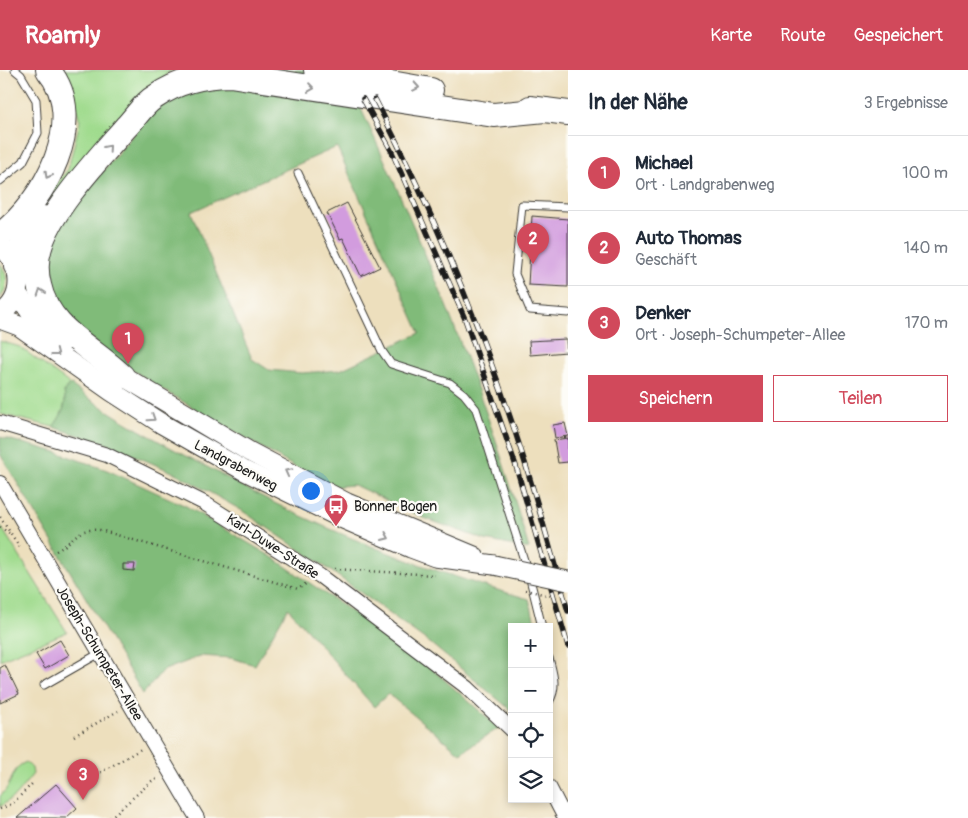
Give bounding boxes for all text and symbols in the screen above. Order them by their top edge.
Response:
text: Roamly [25,21,100,50]
text: Karte [710,24,752,47]
text: Route [780,24,825,47]
text: Gespeichert [853,24,943,47]
one-way arrow [307,82,315,93]
one-way arrow [411,82,420,92]
text: In der Nähe [588,89,688,116]
text: 3 Ergebnisse [864,93,948,113]
one-way arrow [102,145,111,154]
text: Michael [635,151,693,175]
text: 1 [601,163,607,183]
text: 100 m [902,163,948,183]
one-way arrow [44,170,54,179]
text: Ort · Landgrabenweg [635,175,775,195]
pin: 2 [517,223,549,264]
text: Auto Thomas [635,226,741,250]
text: 2 [600,238,608,258]
text: 140 m [904,238,948,258]
text: Geschäft [635,250,697,270]
one-way arrow [37,288,47,296]
text: Denker [635,301,691,325]
text: 3 [600,313,608,333]
text: 170 m [905,313,948,333]
pin: 1 [112,323,144,364]
text: Ort · Joseph-Schumpeter-Allee [635,325,845,345]
one-way arrow [50,347,59,355]
button: Speichern [588,375,763,422]
button: Teilen [773,375,948,422]
one-way arrow [146,412,155,421]
street label: Landgrabenweg [191,436,280,495]
one-way arrow [284,468,293,478]
your location [298,478,324,504]
bus stop icon: Bonner Bogen [323,493,349,527]
place label: Bonner Bogen [354,498,437,515]
street label: Karl-Duwe-Straße [223,510,322,583]
one-way arrow [381,531,390,542]
street label: Joseph-Schumpeter-Allee [53,583,147,724]
map controls [508,623,553,803]
button: + [508,623,553,668]
button: − [508,668,553,713]
button: locate [508,713,553,758]
button: layers [508,758,553,803]
pin: 3 [67,759,99,800]

